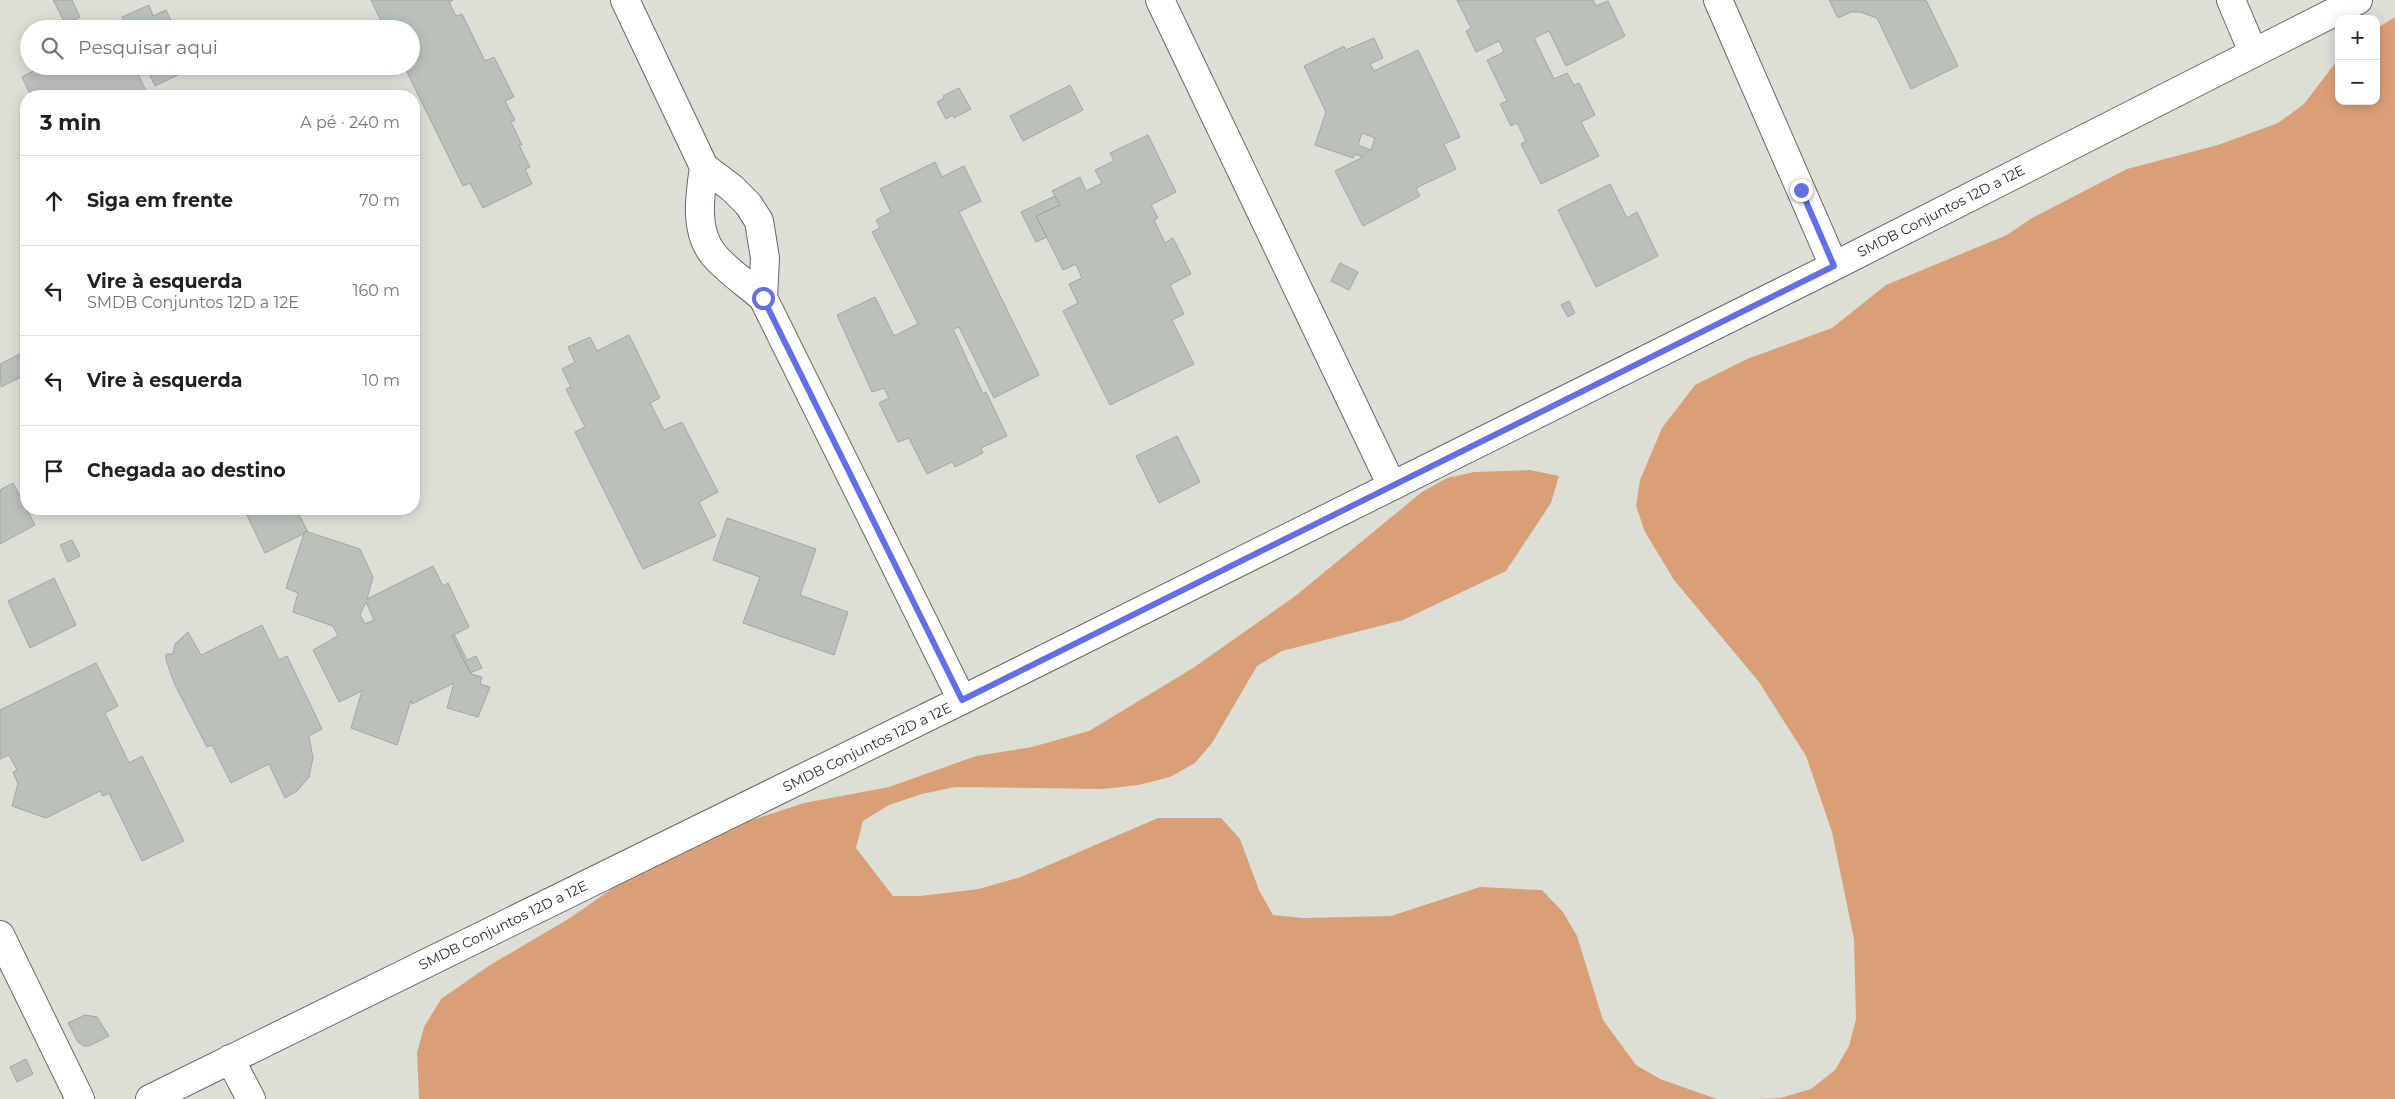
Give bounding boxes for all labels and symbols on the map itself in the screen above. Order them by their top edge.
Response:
street label: SMDB Conjuntos 12D a 12E [1854,161,2028,261]
route end [1790,179,1813,202]
route start [752,287,775,310]
street label: SMDB Conjuntos 12D a 12E [780,698,954,796]
street label: SMDB Conjuntos 12D a 12E [416,876,590,974]

